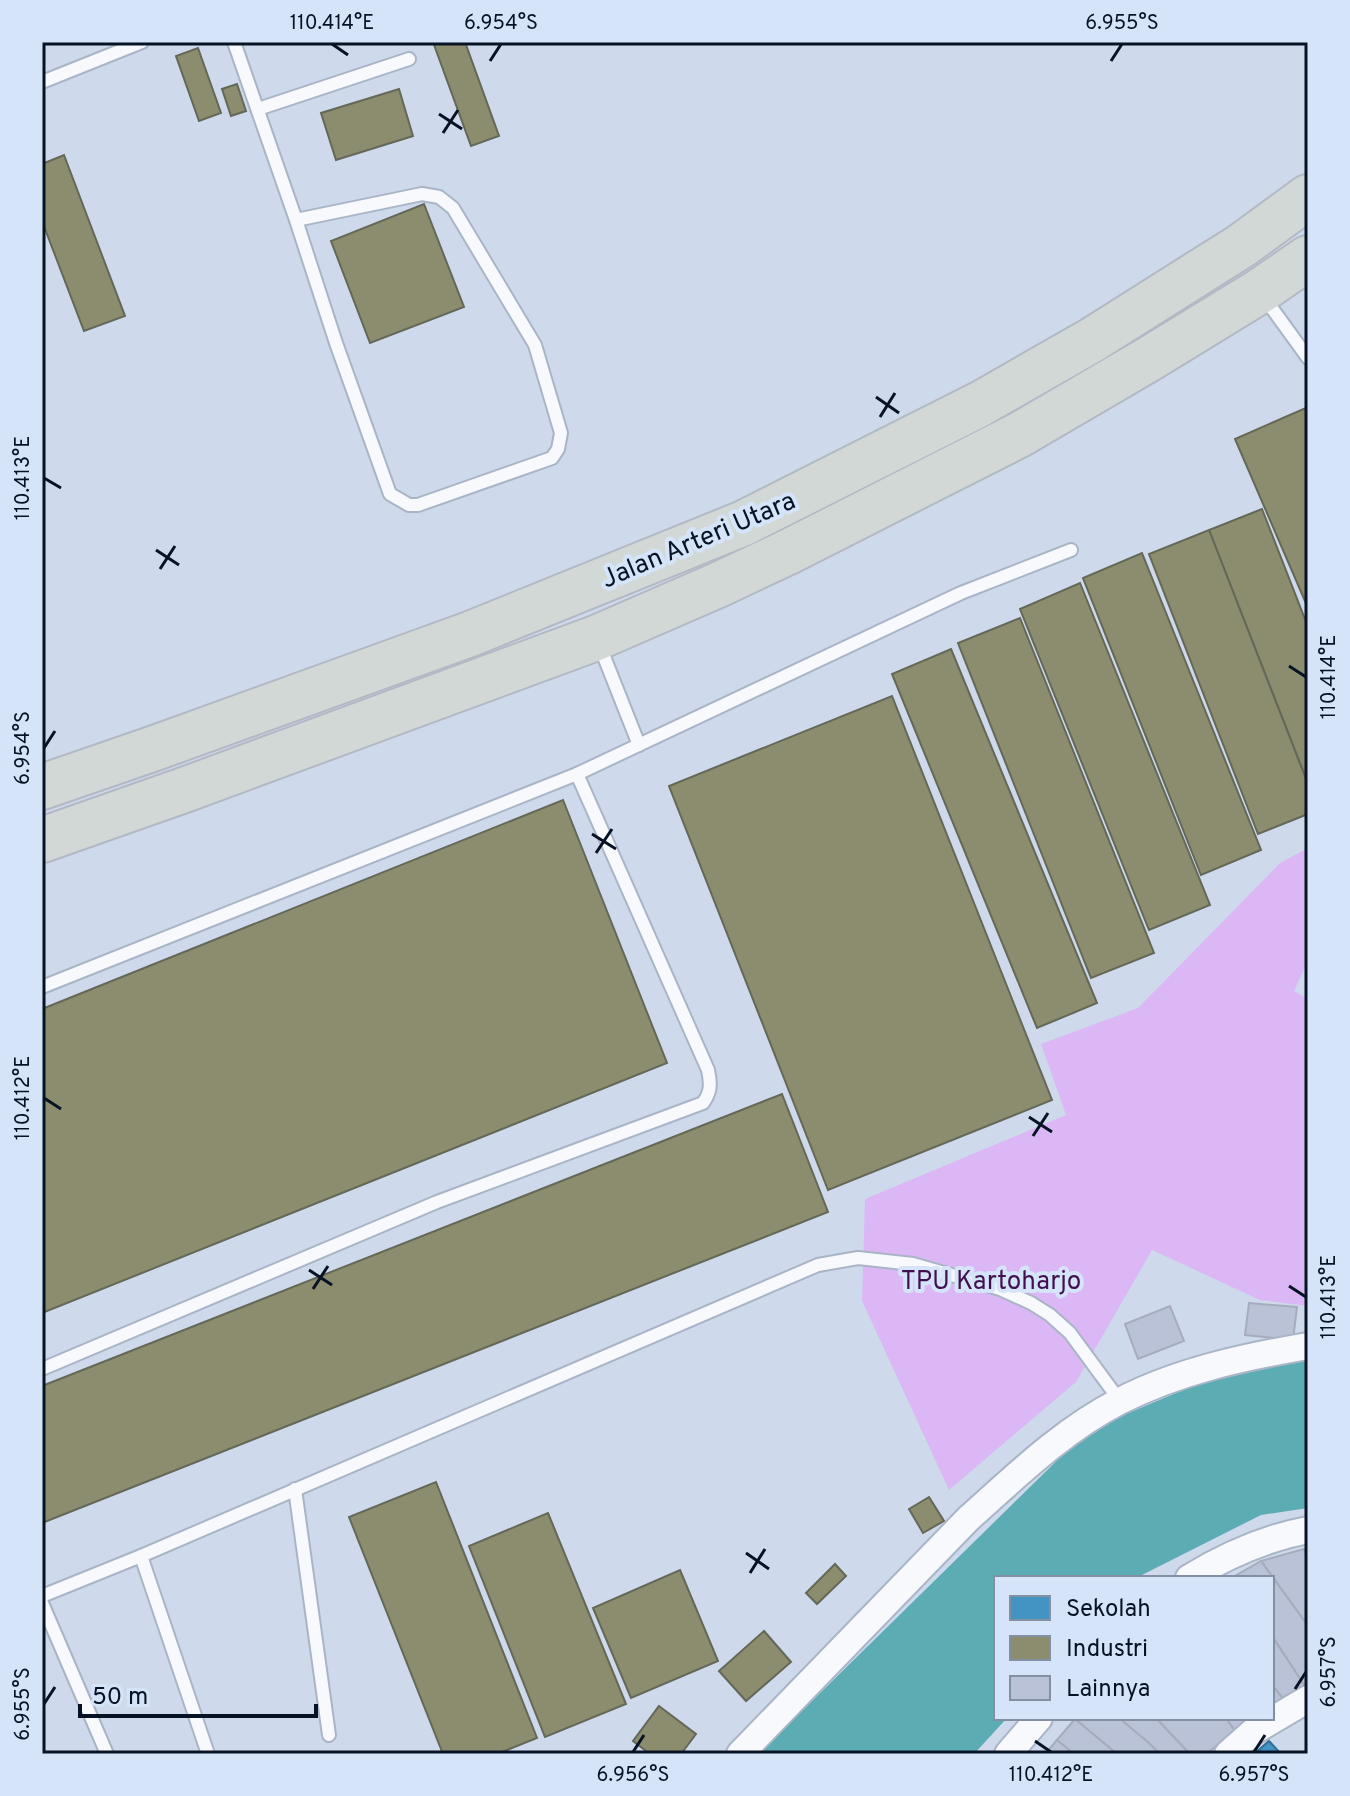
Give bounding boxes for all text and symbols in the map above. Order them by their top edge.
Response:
text: 110.414°E [290,11,374,37]
text: 6.954°S [464,11,538,37]
text: 6.955°S [1085,11,1159,37]
text: 110.413°E [11,436,37,520]
street label: Jalan Arteri Utara [597,486,801,597]
text: 110.414°E [1317,635,1343,719]
text: 6.954°S [11,711,37,785]
text: 110.412°E [11,1056,37,1140]
text: 110.413°E [1317,1255,1343,1339]
park label: TPU Kartoharjo [901,1266,1081,1299]
legend [994,1576,1274,1720]
text: Sekolah [1066,1595,1151,1625]
text: Industri [1066,1635,1148,1665]
text: 6.957°S [1317,1636,1343,1708]
text: 6.955°S [11,1667,37,1741]
scale bar [80,1668,316,1718]
text: Lainnya [1066,1675,1150,1705]
text: 50 m [92,1683,148,1713]
text: 6.956°S [597,1763,669,1789]
text: 110.412°E [1009,1763,1093,1789]
text: 6.957°S [1218,1763,1290,1789]

